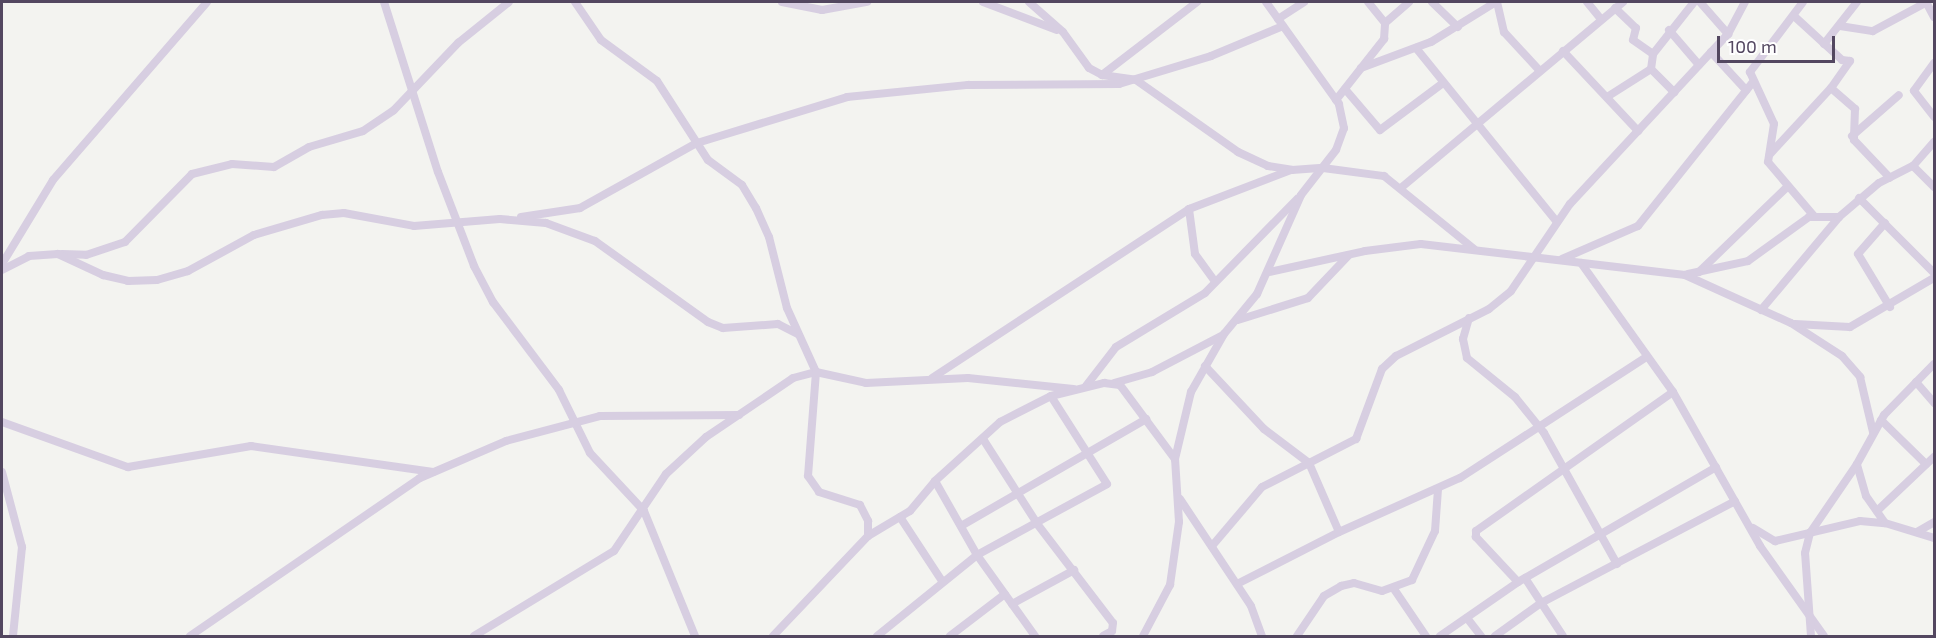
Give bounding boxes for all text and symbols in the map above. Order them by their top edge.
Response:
scale bar [1720,24,1838,62]
text: 100 m [1728,35,1777,57]

